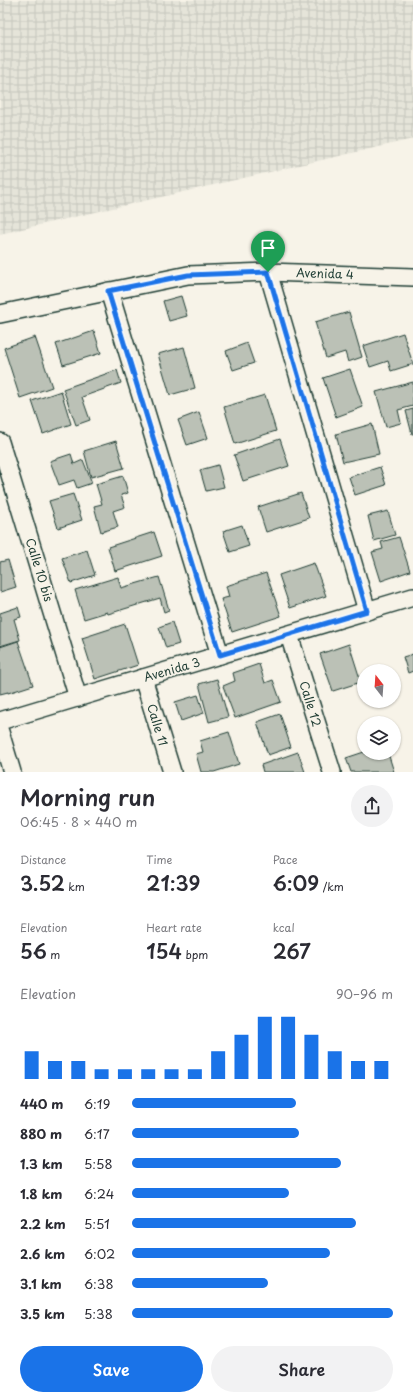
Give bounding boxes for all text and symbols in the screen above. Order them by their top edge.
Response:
pin [251,231,285,272]
icon: arrive [257,237,279,259]
street label: Avenida 4 [296,263,354,283]
street label: Calle 10 bis [22,536,58,604]
street label: Avenida 3 [141,652,202,686]
north arrow [357,664,401,708]
map controls [357,664,401,760]
street label: Calle 12 [295,679,326,729]
street label: Calle 11 [143,701,173,748]
button: layers [357,716,401,760]
text: Morning run [20,780,155,813]
button: share [351,785,393,827]
text: 06:45 · 8 × 440 m [20,812,137,831]
text: Distance [20,851,66,868]
text: Time [146,851,172,868]
text: Pace [273,851,297,868]
text: 3.52 [20,868,65,898]
text: 21:39 [146,868,200,898]
text: 6:09 [273,868,319,898]
text: km [65,878,85,895]
text: /km [319,878,344,895]
text: Elevation [20,919,67,936]
text: Heart rate [146,919,202,936]
text: kcal [273,919,295,936]
text: 56 [20,936,47,966]
text: 154 [146,936,182,966]
text: 267 [273,936,311,966]
text: m [47,946,60,963]
text: bpm [182,946,208,963]
text: Elevation [20,984,76,1003]
text: 90–96 m [336,984,393,1003]
text: 440 m [20,1094,63,1113]
text: 6:19 [84,1094,110,1113]
text: 880 m [20,1124,62,1143]
text: 6:17 [84,1124,110,1143]
text: 1.3 km [20,1154,63,1173]
text: 5:58 [84,1154,113,1173]
text: 1.8 km [20,1184,62,1203]
text: 6:24 [84,1184,114,1203]
text: 2.2 km [20,1214,66,1233]
text: 5:51 [84,1214,110,1233]
text: 2.6 km [20,1244,65,1263]
text: 6:02 [84,1244,115,1263]
text: 3.1 km [20,1274,62,1293]
text: 6:38 [84,1274,114,1293]
text: 3.5 km [20,1304,65,1323]
text: 5:38 [84,1304,113,1323]
button: Save [20,1346,203,1392]
button: Share [211,1346,393,1392]

